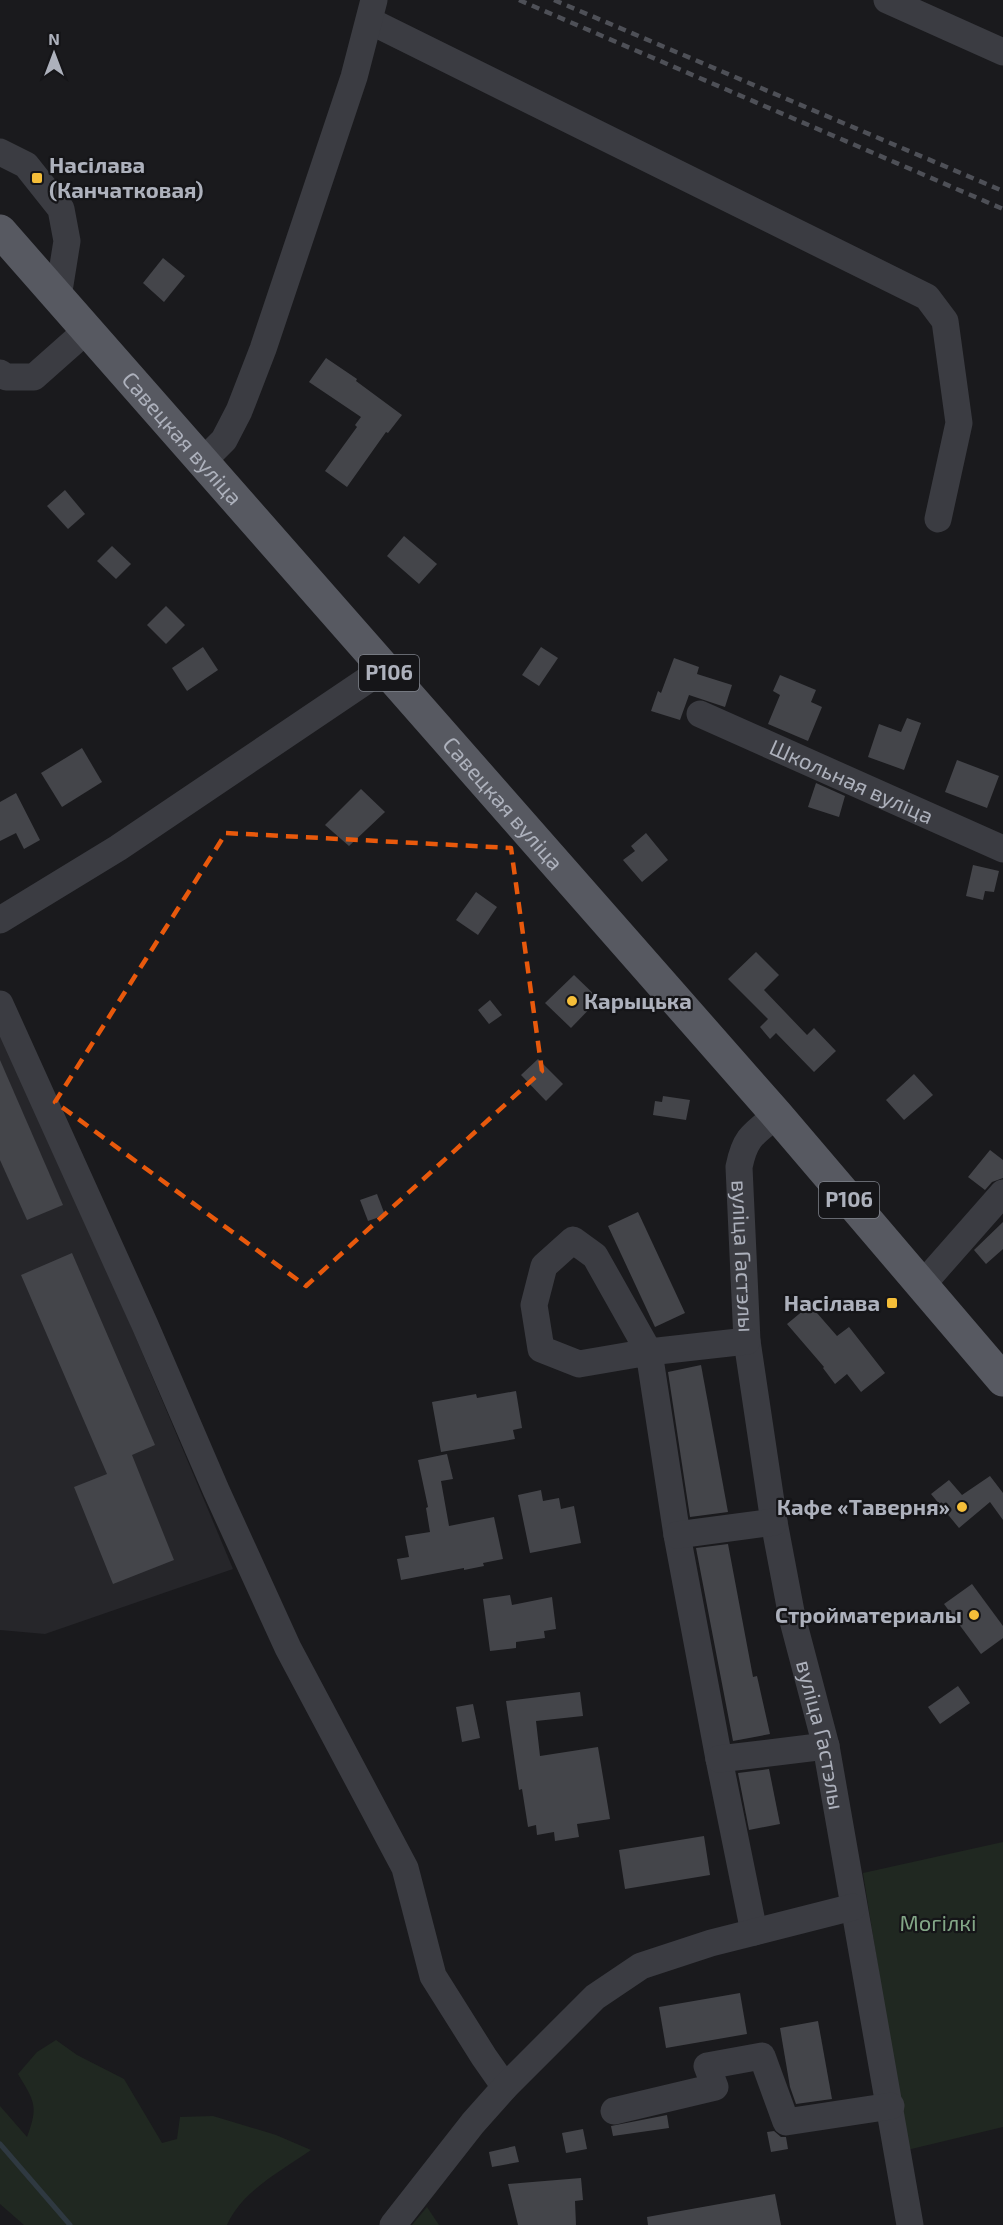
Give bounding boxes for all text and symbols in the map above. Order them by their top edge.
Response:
north arrow [24,24,84,84]
text: N [48,29,60,48]
place label: Насілава (Канчатковая) [49,151,204,202]
marker: Насілава (Канчатковая) [30,171,44,185]
street label: Савецкая вуліца [117,366,248,510]
road number: Р106 [359,655,419,691]
street label: Савецкая вуліца [438,731,569,875]
street label: Школьная вуліца [766,733,938,828]
place label: Карыцька [584,987,692,1013]
marker: Карыцька [565,994,579,1008]
street label: вуліца Гастэлы [727,1179,761,1333]
road number: Р106 [819,1182,879,1218]
place label: Насілава [784,1289,880,1315]
marker: Насілава [885,1296,899,1310]
place label: Кафе «Таверня» [777,1493,950,1519]
marker: Кафе «Таверня» [955,1500,969,1514]
place label: Стройматериалы [775,1601,962,1627]
marker: Стройматериалы [967,1608,981,1622]
street label: вуліца Гастэлы [792,1657,851,1812]
park label: Могілкі [899,1909,977,1935]

